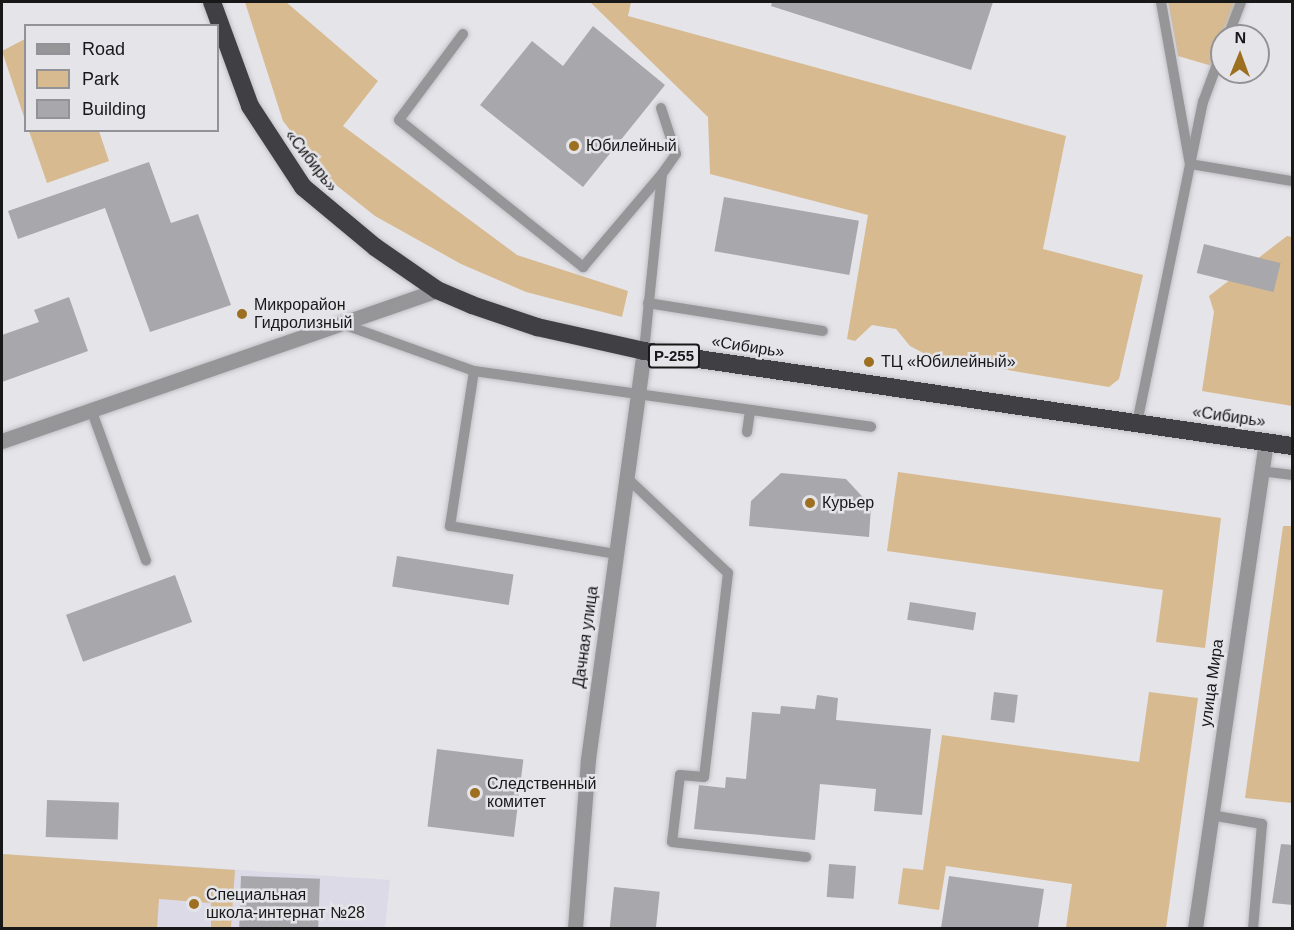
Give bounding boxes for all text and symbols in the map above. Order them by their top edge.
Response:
legend [24,24,219,132]
north arrow [1210,24,1270,84]
text: N [1234,29,1246,46]
text: Road [82,39,125,59]
text: Park [82,69,119,89]
text: Building [82,99,146,119]
street label: «Сибирь» [281,126,341,196]
place label: Юбилейный [586,136,677,156]
marker: Юбилейный [567,139,581,153]
place label: Микрорайон Гидролизный [254,295,352,333]
marker: Микрорайон Гидролизный [235,307,249,321]
street label: «Сибирь» [710,332,786,362]
road number: Р-255 [647,344,701,368]
place label: ТЦ «Юбилейный» [881,352,1016,372]
marker: ТЦ «Юбилейный» [862,355,876,369]
street label: «Сибирь» [1191,402,1267,432]
place label: Курьер [822,493,874,513]
marker: Курьер [803,496,817,510]
street label: Дачная улица [569,585,603,689]
street label: улица Мира [1196,638,1228,728]
place label: Следственный комитет [487,774,596,812]
marker: Следственный комитет [468,786,482,800]
place label: Специальная школа-интернат №28 [206,885,365,923]
marker: Специальная школа-интернат №28 [187,897,201,911]

